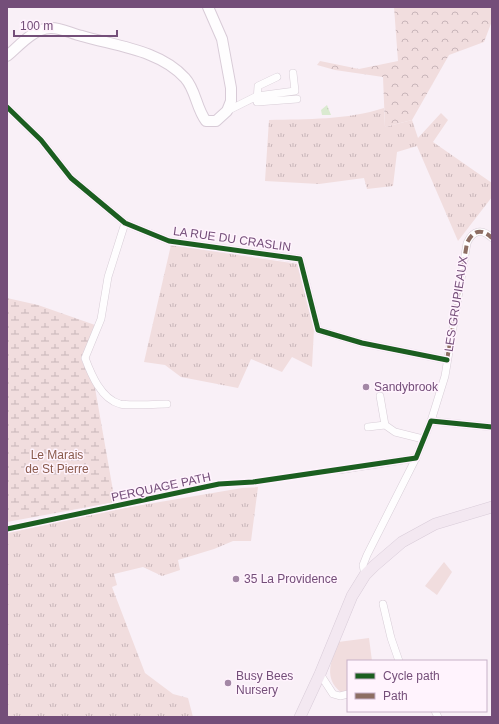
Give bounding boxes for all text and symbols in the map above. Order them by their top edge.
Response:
scale bar [14,12,117,38]
text: 100 m [20,19,53,33]
street label: LA RUE DU CRASLIN [172,224,292,254]
street label: LES GRUPIEAUX [442,255,470,353]
place label: Sandybrook [374,380,439,394]
marker: Sandybrook [361,382,371,392]
park label: Le Marais de St Pierre [25,448,89,476]
street label: PERQUAGE PATH [110,470,212,504]
place label: 35 La Providence [244,572,338,586]
marker: 35 La Providence [231,574,241,584]
legend [347,660,487,712]
place label: Busy Bees Nursery [236,669,293,697]
text: Cycle path [383,669,440,683]
marker: Busy Bees Nursery [223,678,233,688]
text: Path [383,689,408,703]

